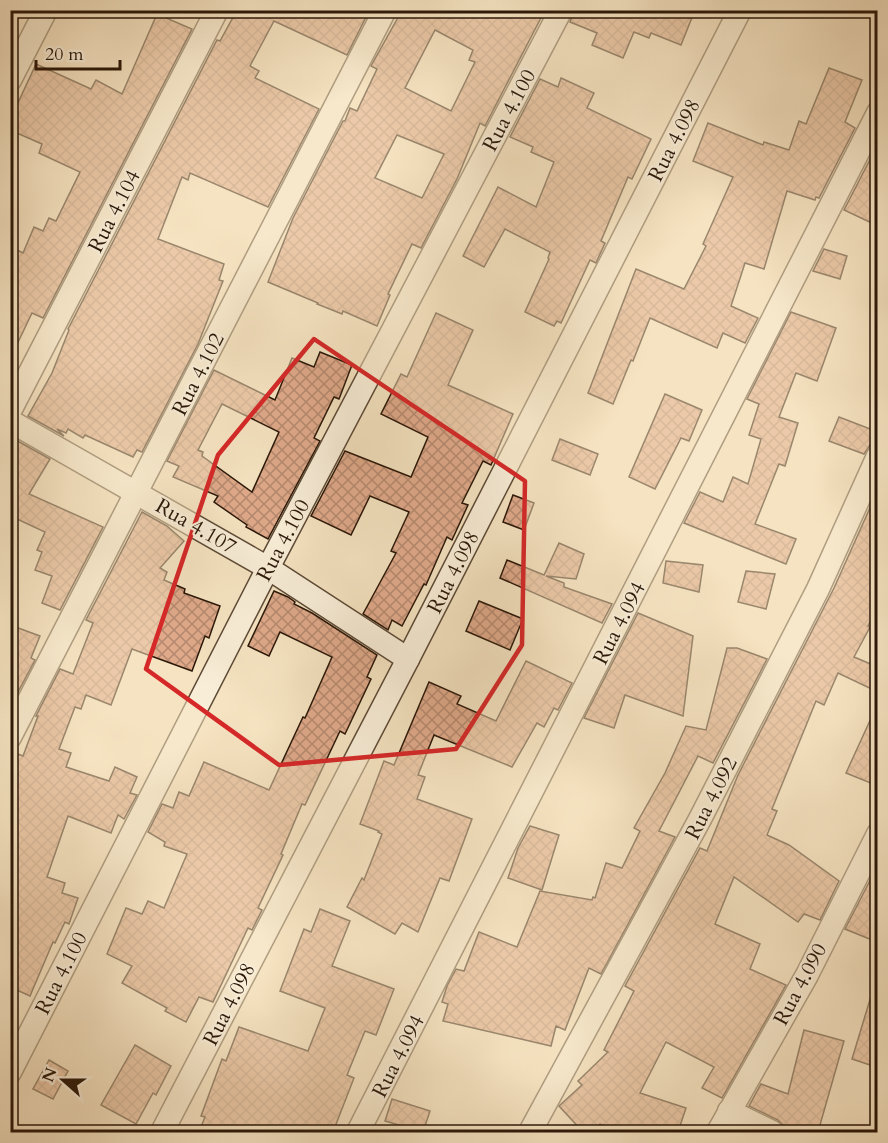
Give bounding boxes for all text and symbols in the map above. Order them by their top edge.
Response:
scale bar [36,33,120,71]
text: 20 m [45,42,84,67]
street label: Rua 4.100 [476,64,543,156]
street label: Rua 4.098 [641,94,708,187]
street label: Rua 4.104 [81,165,148,258]
street label: Rua 4.102 [165,328,232,421]
street label: Rua 4.107 [150,492,242,561]
street label: Rua 4.100 [250,494,317,586]
street label: Rua 4.098 [420,526,487,619]
street label: Rua 4.094 [586,577,653,670]
street label: Rua 4.092 [678,752,745,845]
street label: Rua 4.100 [28,927,95,1020]
street label: Rua 4.090 [767,938,834,1030]
street label: Rua 4.098 [196,958,263,1051]
street label: Rua 4.094 [365,1010,432,1103]
north arrow [33,1050,93,1110]
text: N [37,1064,63,1085]

